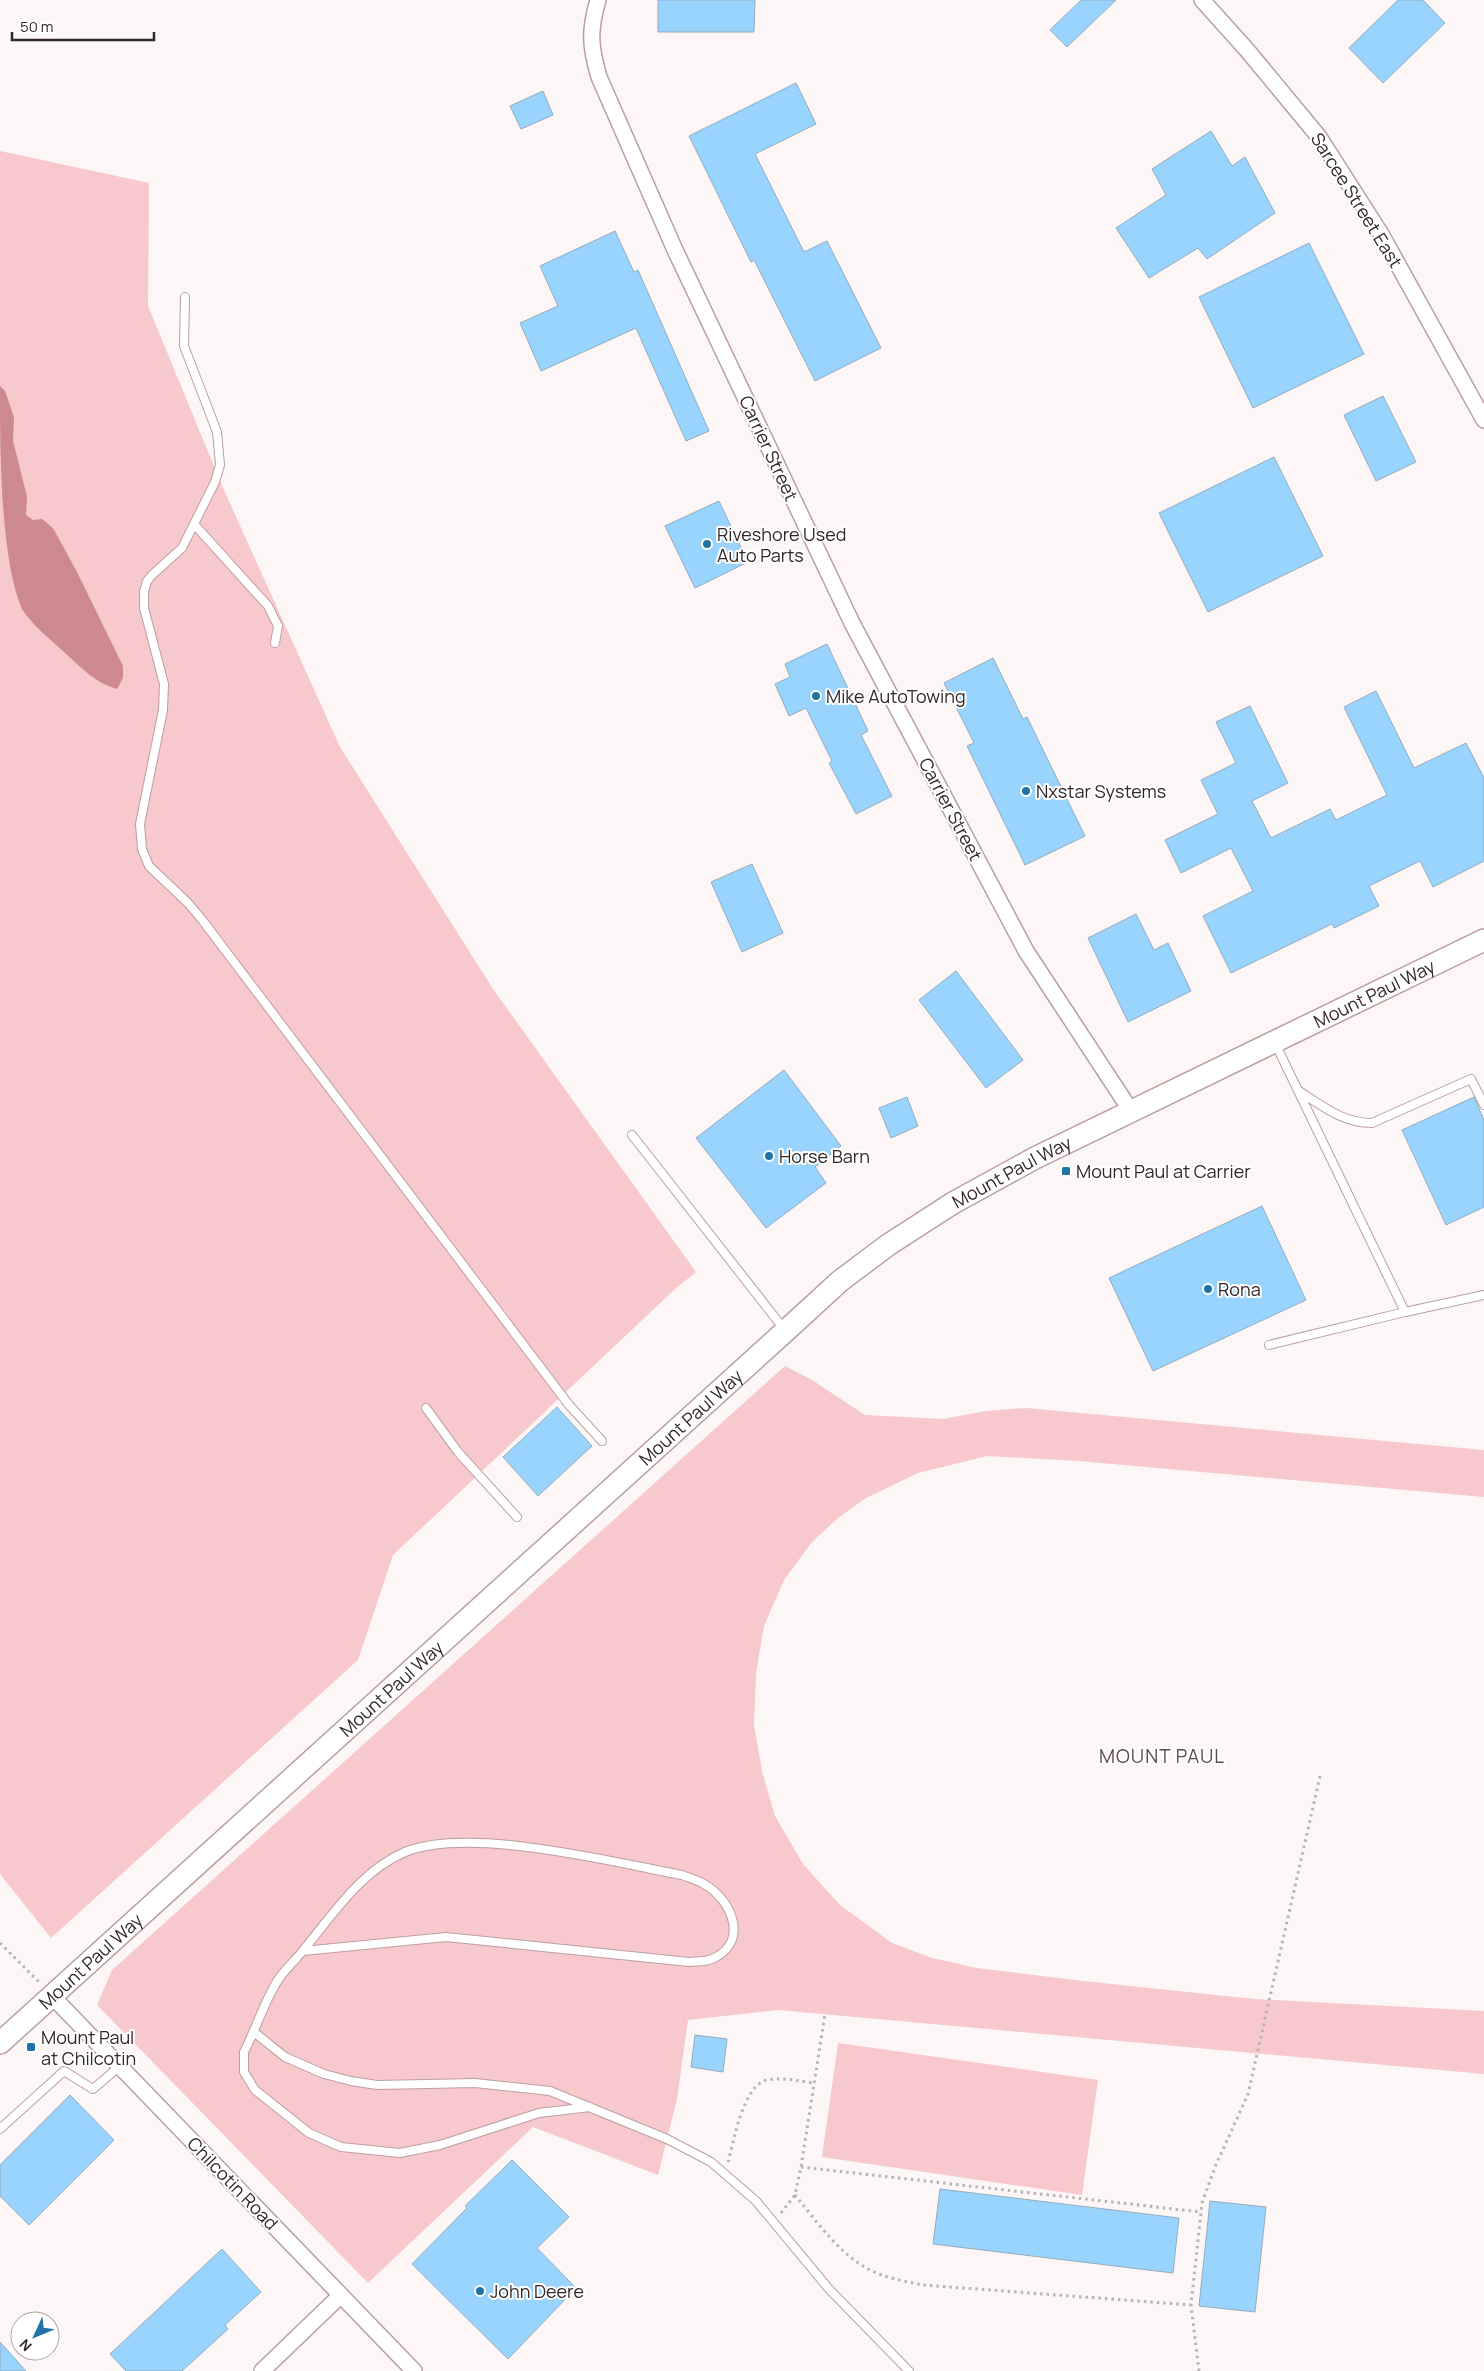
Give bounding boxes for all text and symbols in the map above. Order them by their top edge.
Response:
scale bar [12,10,155,42]
text: 50 m [20,16,54,37]
street label: Sarcee Street East [1306,128,1408,272]
street label: Carrier Street [734,391,804,505]
place label: Riveshore Used Auto Parts [717,522,846,567]
marker: Riveshore Used Auto Parts [701,538,713,550]
place label: Mike AutoTowing [826,684,966,708]
marker: Mike AutoTowing [810,690,822,702]
street label: Carrier Street [914,753,988,865]
place label: Nxstar Systems [1036,779,1166,803]
marker: Nxstar Systems [1020,785,1032,797]
street label: Mount Paul Way [1309,954,1439,1033]
street label: Mount Paul Way [948,1130,1076,1213]
place label: Horse Barn [779,1144,870,1168]
marker: Horse Barn [763,1150,775,1162]
place label: Mount Paul at Carrier [1076,1159,1251,1183]
marker: Mount Paul at Carrier [1060,1165,1072,1177]
place label: Rona [1218,1277,1261,1301]
marker: Rona [1202,1283,1214,1295]
street label: Mount Paul Way [634,1364,748,1470]
street label: Mount Paul Way [334,1635,449,1742]
district label: MOUNT PAUL [1099,1743,1225,1769]
street label: Mount Paul Way [33,1908,148,2014]
place label: Mount Paul at Chilcotin [41,2025,136,2070]
marker: Mount Paul at Chilcotin [25,2041,37,2053]
street label: Chilcotin Road [182,2131,284,2235]
place label: John Deere [490,2279,584,2303]
marker: John Deere [474,2285,486,2297]
north arrow [10,2311,60,2361]
text: N [15,2335,36,2356]

